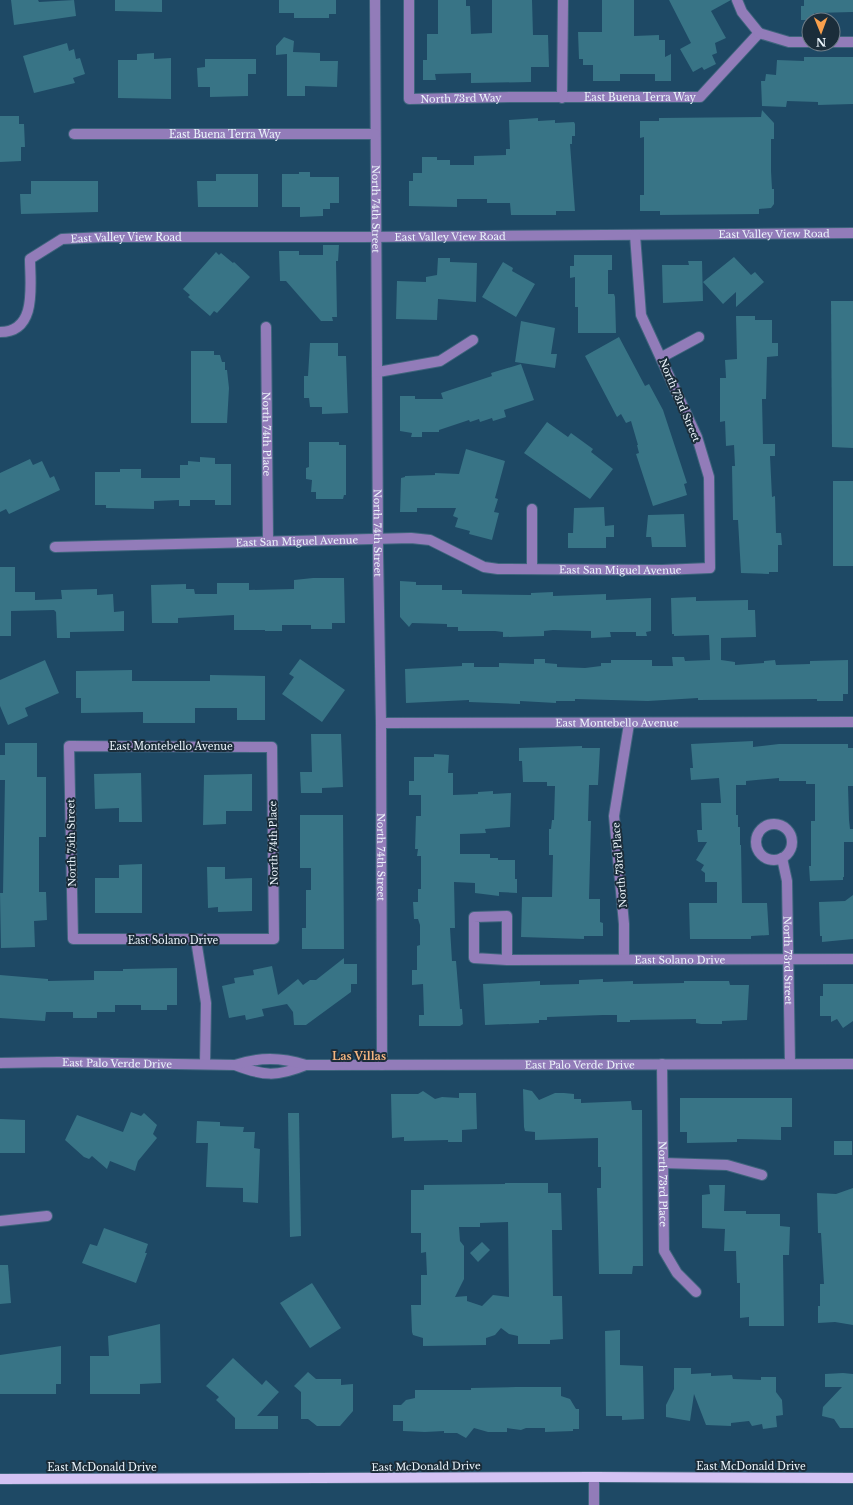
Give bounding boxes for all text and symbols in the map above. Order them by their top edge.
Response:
north arrow [801,12,841,52]
text: N [815,35,826,49]
street label: North 73rd Way [420,91,502,106]
street label: East Buena Terra Way [584,91,696,104]
street label: East Buena Terra Way [169,128,282,141]
street label: North 74th Street [369,165,382,253]
street label: East Valley View Road [719,227,830,241]
street label: East Valley View Road [395,230,506,244]
street label: East Valley View Road [70,231,182,246]
street label: North 73rd Street [656,357,703,444]
street label: North 74th Place [260,392,273,477]
street label: North 74th Street [371,489,384,577]
street label: East San Miguel Avenue [236,533,359,549]
street label: East San Miguel Avenue [559,563,682,577]
street label: East Montebello Avenue [555,716,679,730]
street label: East Montebello Avenue [109,740,233,753]
street label: North 75th Street [64,799,79,887]
street label: North 74th Place [266,800,281,885]
street label: North 74th Street [374,813,388,901]
street label: North 73rd Place [609,821,630,908]
street label: North 73rd Street [781,916,795,1005]
street label: East Solano Drive [128,934,219,947]
street label: East Solano Drive [635,953,726,967]
district label: Las Villas [332,1049,386,1063]
street label: East Palo Verde Drive [62,1056,172,1071]
street label: East Palo Verde Drive [525,1058,635,1072]
street label: North 73rd Place [656,1141,670,1227]
street label: East McDonald Drive [371,1459,481,1474]
street label: East McDonald Drive [696,1460,806,1473]
street label: East McDonald Drive [47,1461,157,1474]

